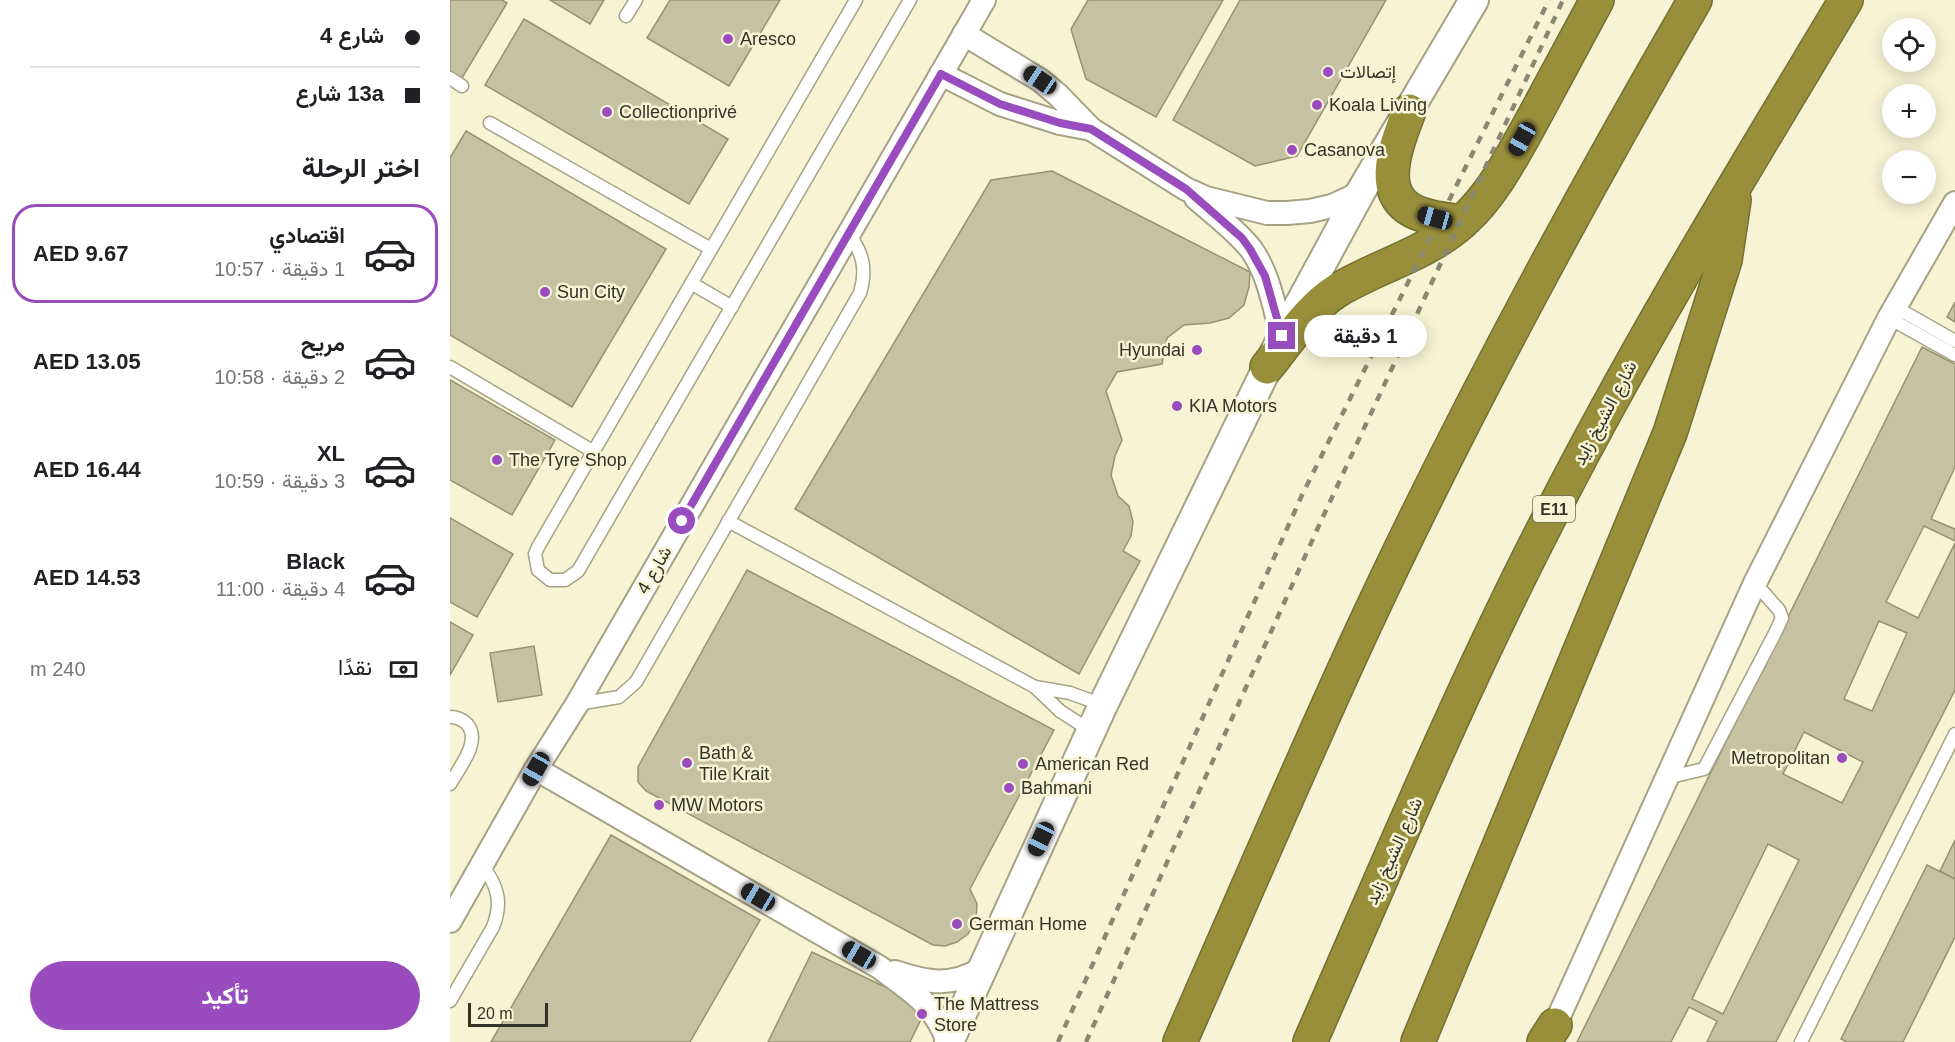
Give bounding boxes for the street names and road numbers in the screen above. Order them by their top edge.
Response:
street label: شارع الشيخ زايد [1569,358,1643,469]
road number: E11 [1533,496,1575,522]
street label: شارع 4 [633,543,677,598]
street label: شارع الشيخ زايد [1361,794,1428,908]

